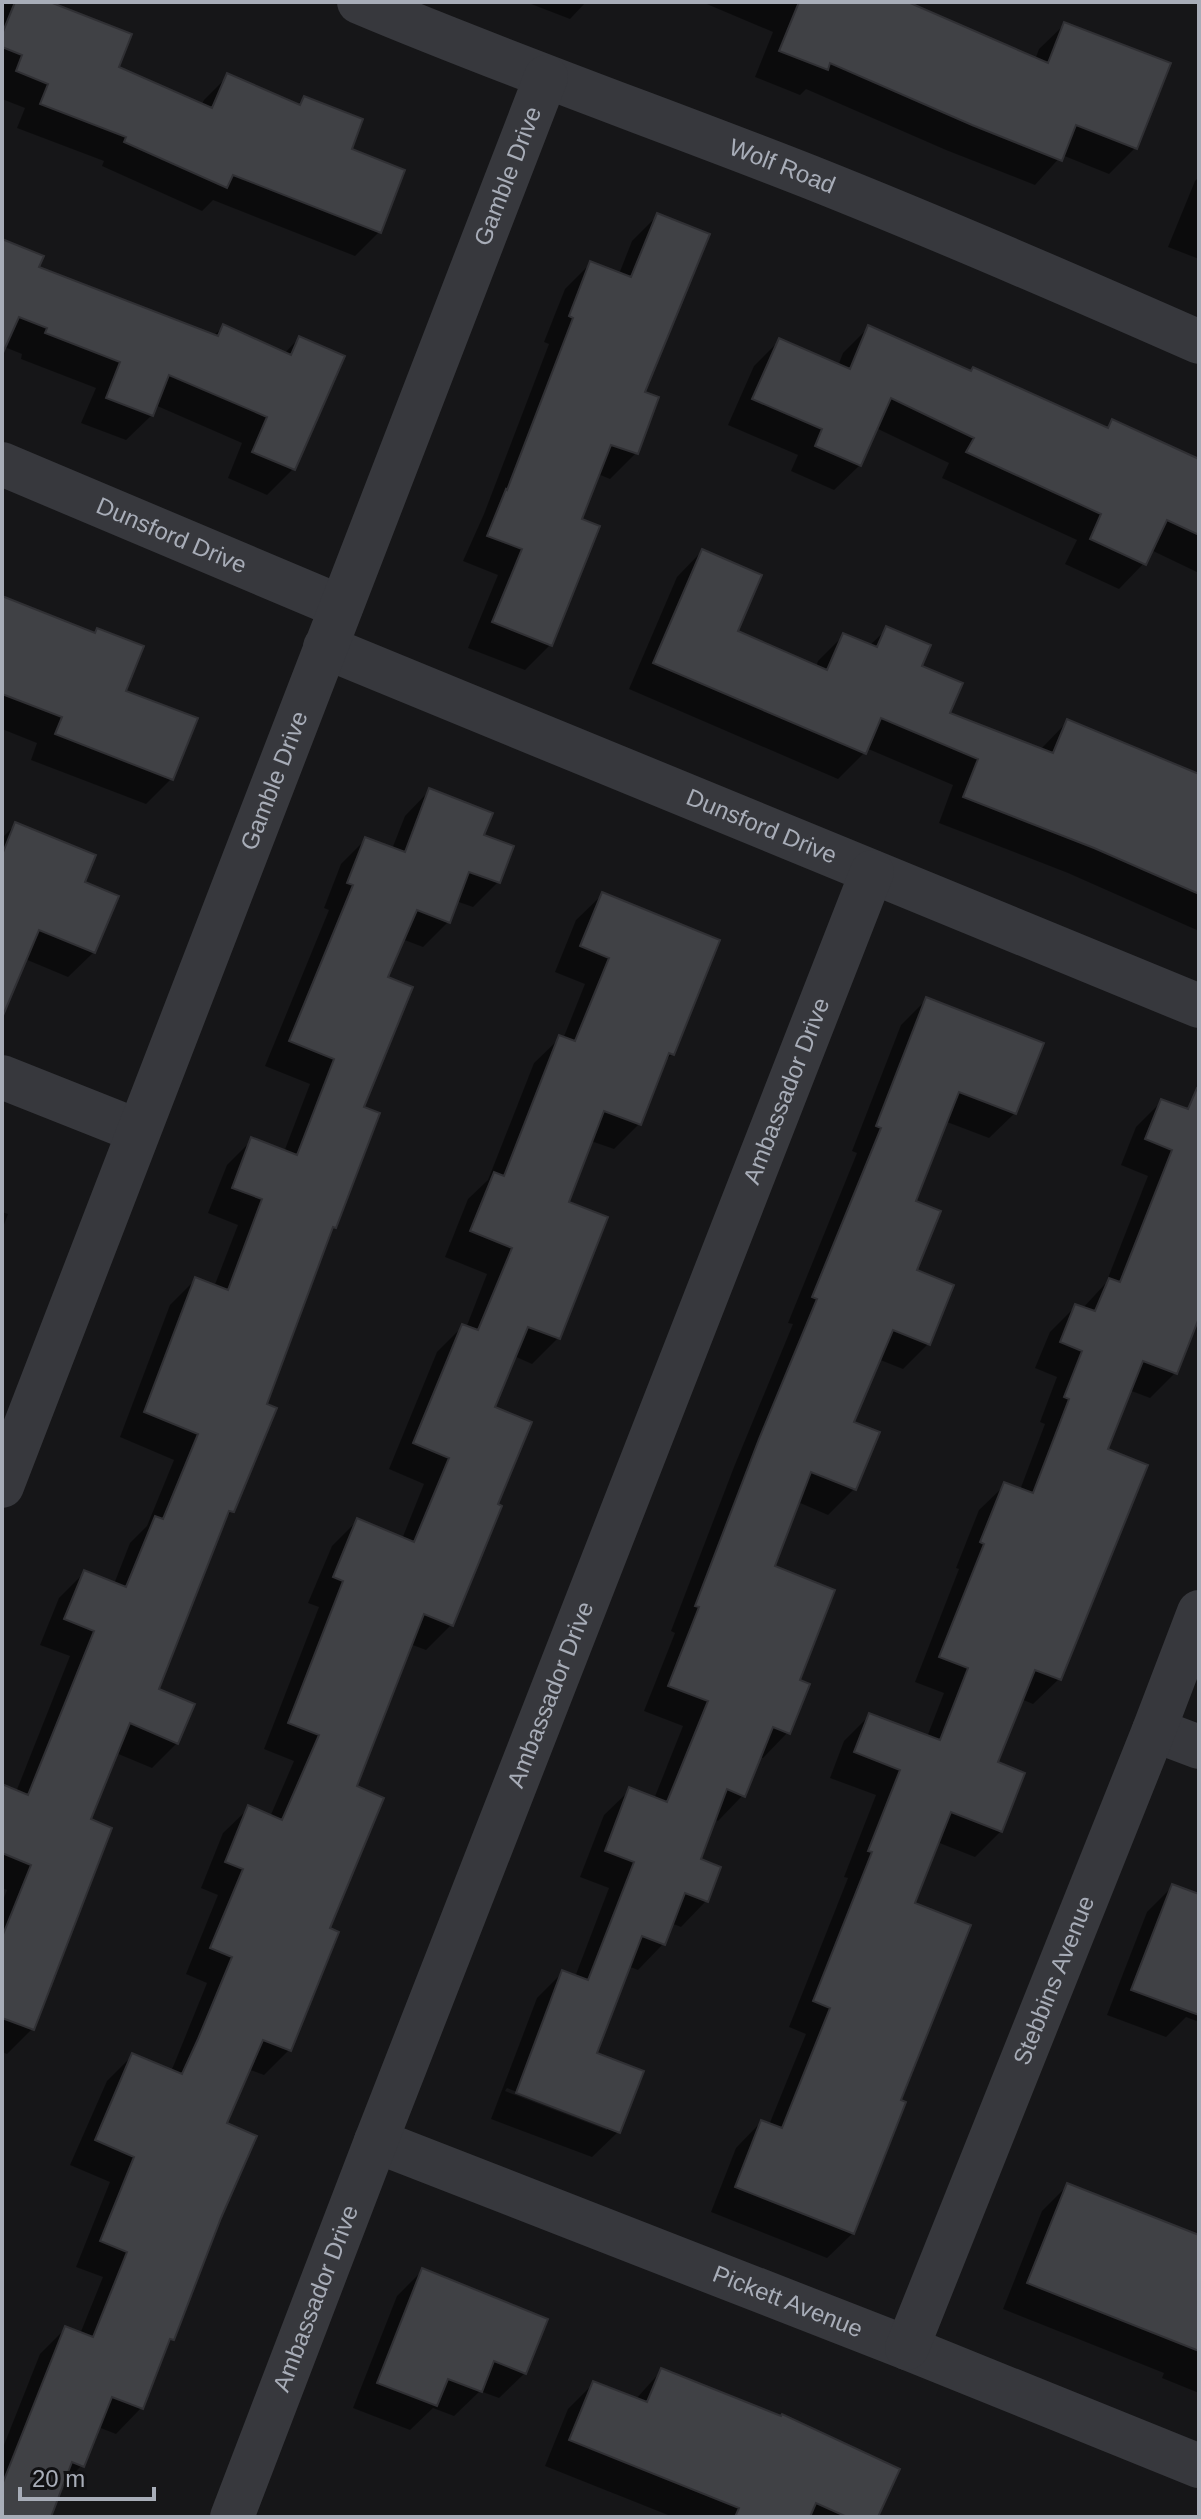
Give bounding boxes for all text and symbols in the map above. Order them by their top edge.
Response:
street label: Gamble Drive [468,103,546,249]
street label: Wolf Road [725,133,839,199]
street label: Dunsford Drive [93,491,251,579]
street label: Gamble Drive [235,707,313,854]
street label: Dunsford Drive [683,783,841,869]
street label: Ambassador Drive [737,994,834,1188]
street label: Ambassador Drive [502,1597,599,1791]
street label: Stebbins Avenue [1008,1892,1099,2069]
street label: Ambassador Drive [267,2201,363,2395]
street label: Pickett Avenue [709,2260,867,2342]
scale bar [20,2451,154,2501]
text: 20 m [32,2465,85,2492]

